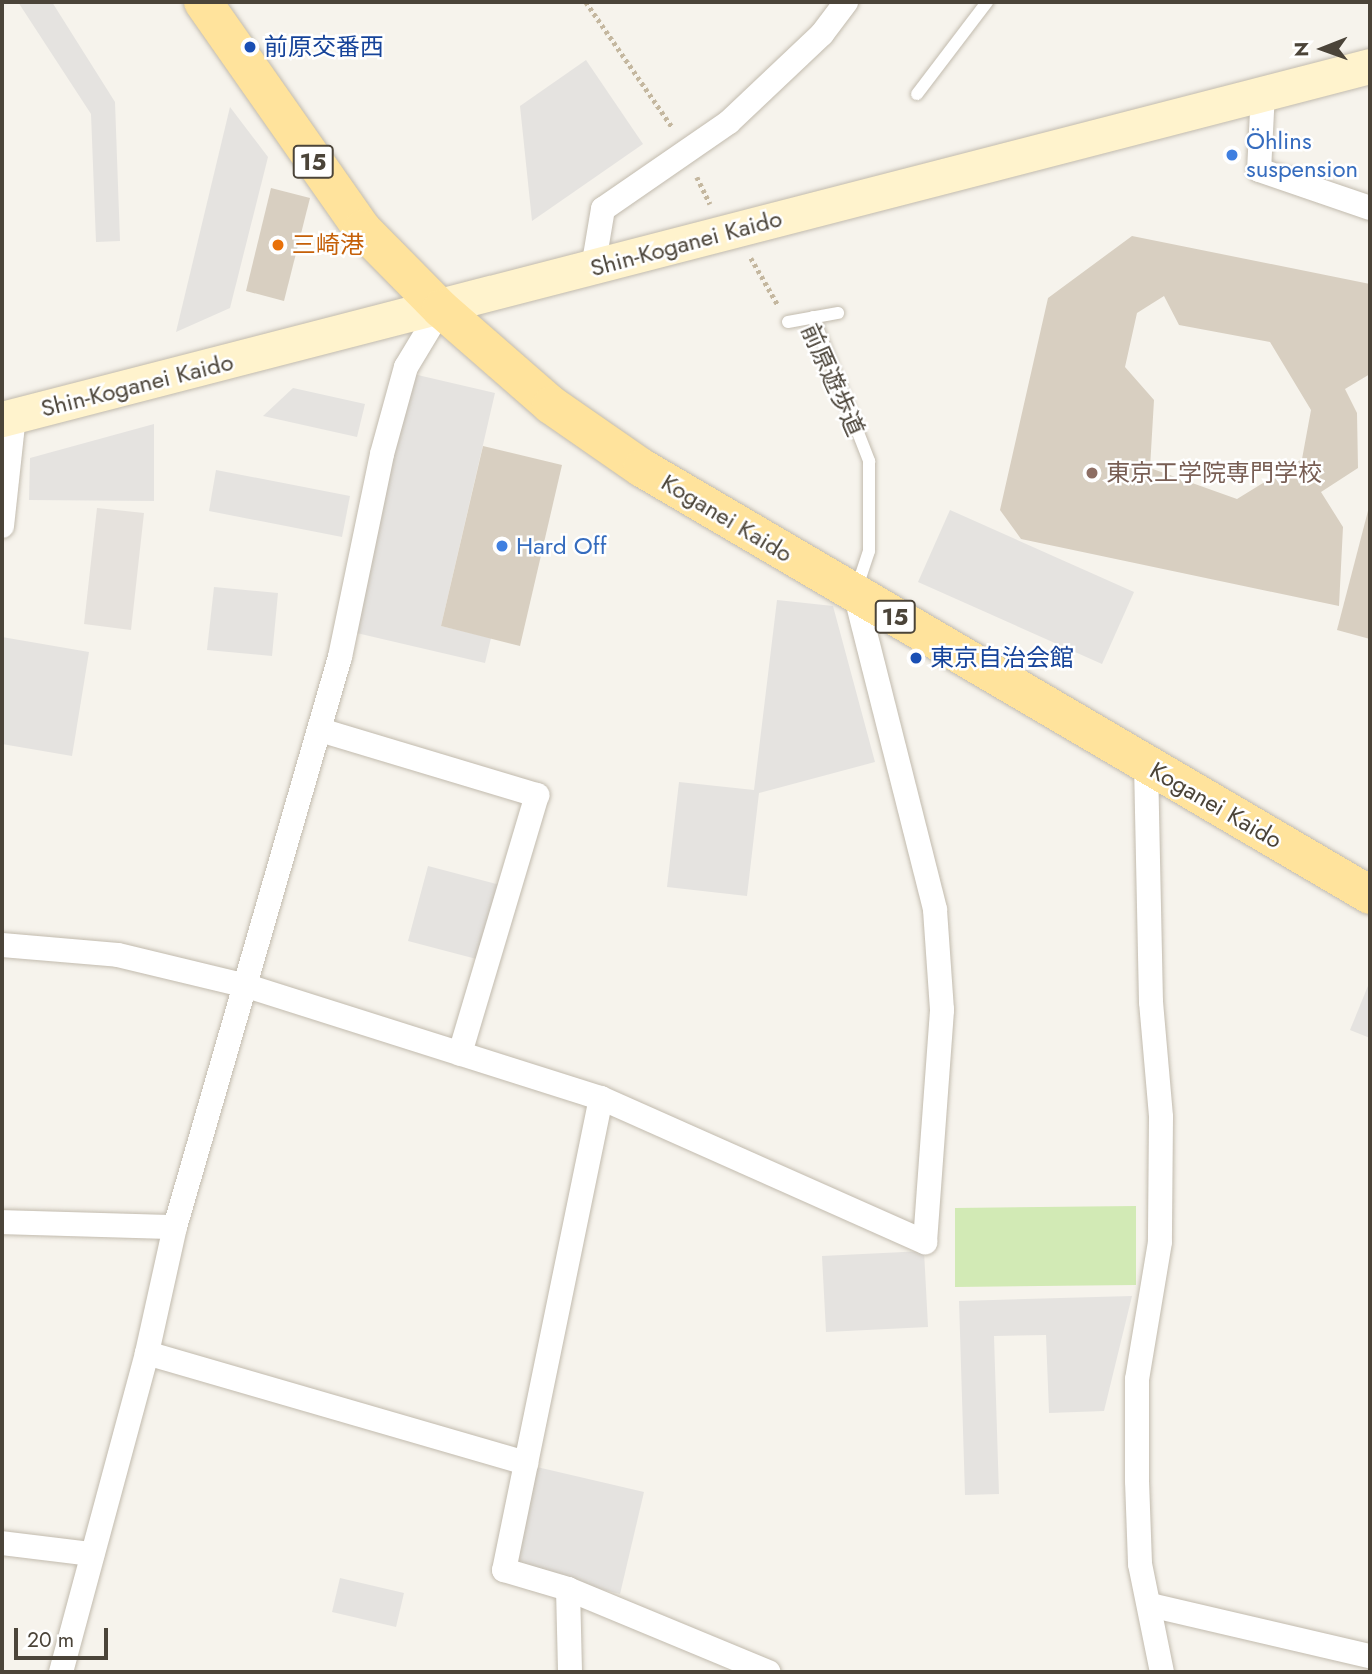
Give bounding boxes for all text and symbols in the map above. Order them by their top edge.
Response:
north arrow [1288,14,1358,84]
place label: 前原交番西 [264,33,384,61]
marker: 前原交番西 [242,39,258,55]
text: N [1288,42,1315,57]
place label: Öhlins suspension [1246,127,1358,183]
road number: 15 [292,142,334,182]
marker: Öhlins suspension [1224,147,1240,163]
street label: Shin-Koganei Kaido [587,204,785,282]
place label: 三崎港 [292,231,364,259]
marker: 三崎港 [270,237,286,253]
street label: 前原遊歩道 [795,319,871,441]
street label: Shin-Koganei Kaido [38,347,236,423]
place label: 東京工学院専門学校 [1106,459,1322,487]
marker: 東京工学院専門学校 [1084,465,1100,481]
street label: Koganei Kaido [656,468,798,568]
place label: Hard Off [516,532,607,560]
marker: Hard Off [494,538,510,554]
road number: 15 [874,597,916,636]
place label: 東京自治会館 [930,644,1074,672]
marker: 東京自治会館 [908,650,924,666]
street label: Koganei Kaido [1145,756,1287,854]
scale bar [18,1614,112,1658]
text: 20 m [27,1625,74,1655]

